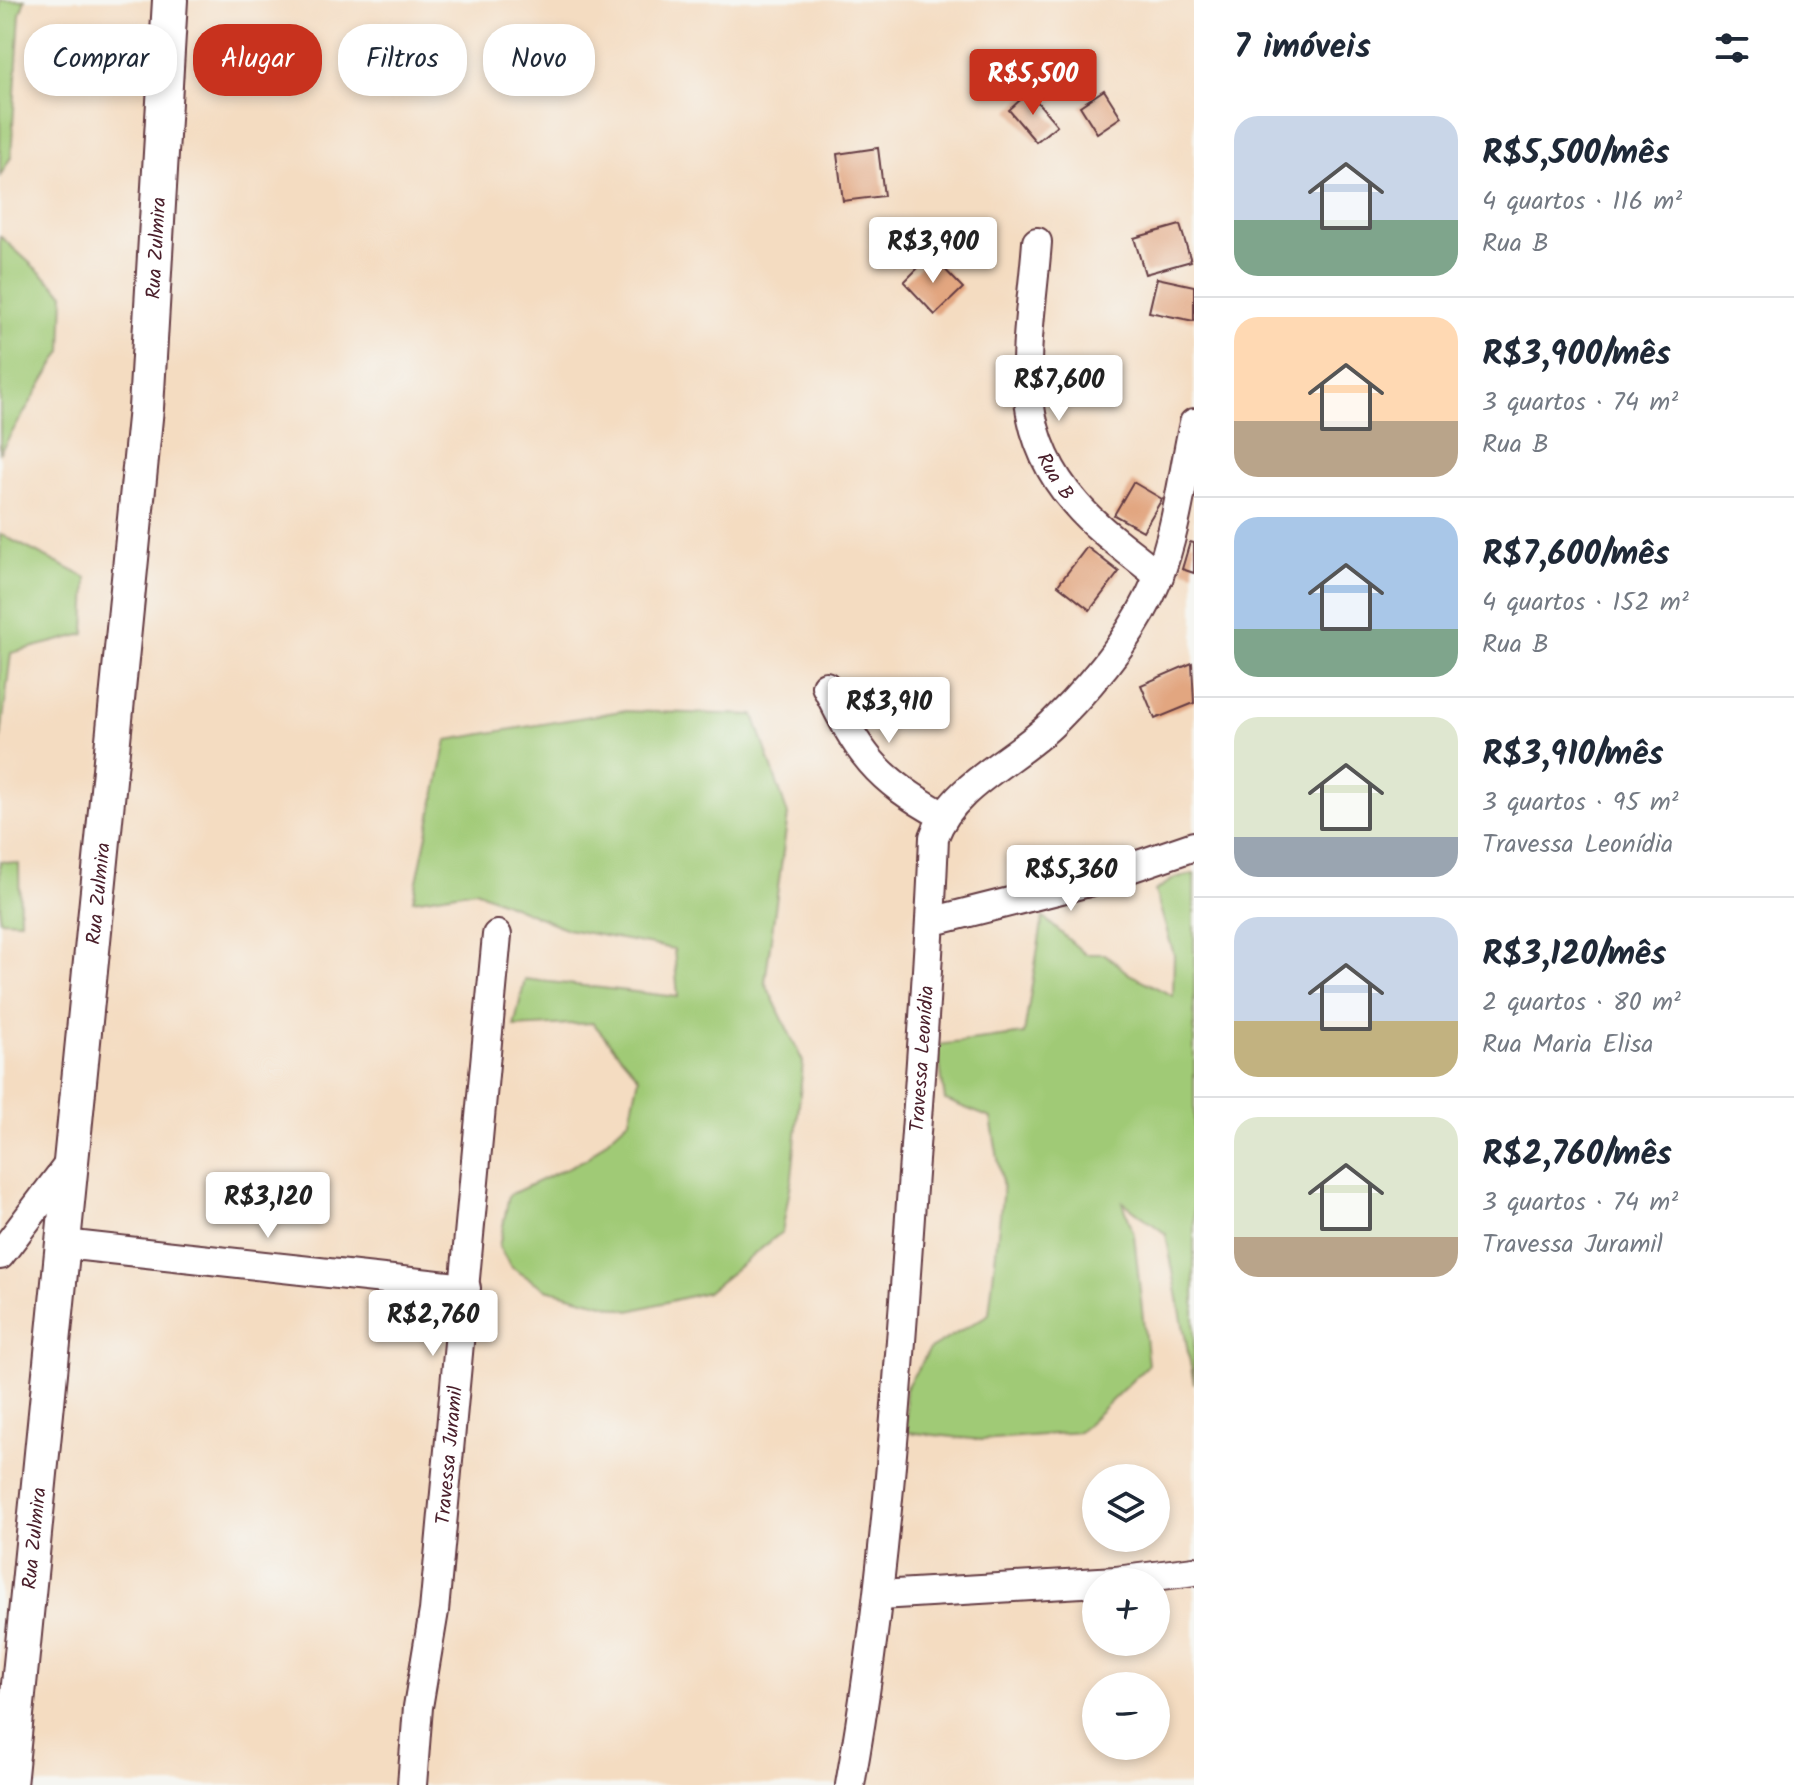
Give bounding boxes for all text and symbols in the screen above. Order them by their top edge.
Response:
text: 7 imóveis [1234,21,1371,75]
chip: Comprar [24,24,177,96]
chip: Alugar [193,24,322,96]
chip: Filtros [338,24,467,96]
chip: Novo [483,24,595,96]
icon: filters [1710,26,1754,70]
pin: R$5,500 [959,49,1107,117]
text: R$5,500 [988,54,1078,96]
text: R$5,500/mês [1482,127,1670,181]
icon: home [1298,148,1394,244]
text: 4 quartos · 116 m² [1482,181,1682,223]
street label: Rua Zulmira [138,196,176,300]
pin: R$3,900 [859,217,1007,285]
text: R$3,900 [887,222,979,264]
text: Rua B [1482,223,1549,265]
text: R$3,900/mês [1482,328,1671,382]
icon: home [1298,349,1394,445]
pin: R$7,600 [985,355,1133,423]
text: R$7,600 [1014,360,1104,402]
text: 3 quartos · 74 m² [1482,382,1678,424]
text: Rua B [1482,424,1549,466]
street label: Rua B [1027,448,1081,508]
text: R$7,600/mês [1482,528,1670,582]
icon: home [1298,549,1394,645]
text: 4 quartos · 152 m² [1482,582,1689,624]
text: Rua B [1482,624,1549,666]
pin: R$3,910 [815,677,963,745]
text: R$3,910 [846,682,932,724]
text: R$3,910/mês [1482,728,1664,782]
icon: home [1298,749,1394,845]
text: 3 quartos · 95 m² [1482,782,1679,824]
text: Travessa Leonídia [1482,824,1673,866]
street label: Rua Zulmira [79,841,121,946]
pin: R$5,360 [997,845,1145,913]
text: R$5,360 [1025,850,1117,892]
text: R$3,120/mês [1482,928,1666,982]
icon: home [1298,949,1394,1045]
text: 2 quartos · 80 m² [1482,982,1681,1024]
street label: Travessa Leonídia [902,985,944,1133]
text: Rua Maria Elisa [1482,1024,1653,1066]
text: R$2,760/mês [1482,1128,1672,1182]
icon: home [1298,1149,1394,1245]
pin: R$3,120 [194,1172,342,1240]
text: R$3,120 [224,1177,312,1219]
text: 3 quartos · 74 m² [1482,1182,1678,1224]
text: Travessa Juramil [1482,1224,1663,1266]
pin: R$2,760 [359,1290,507,1358]
text: R$2,760 [387,1295,479,1337]
street label: Travessa Juramil [428,1385,473,1526]
map controls [1082,1464,1170,1760]
button: layers [1082,1464,1170,1552]
street label: Rua Zulmira [15,1486,57,1591]
button: + [1082,1568,1170,1656]
button: − [1082,1672,1170,1760]

